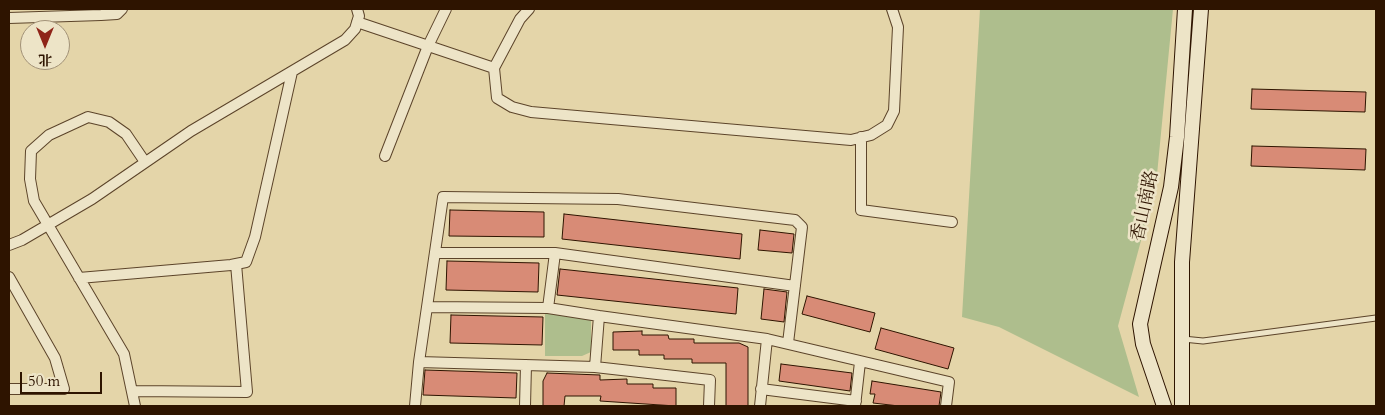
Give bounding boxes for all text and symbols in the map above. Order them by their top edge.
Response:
north arrow [20,20,70,70]
text: 北 [38,50,52,69]
street label: 香山南路 [1128,169,1164,243]
scale bar [22,362,105,394]
text: 50 m [28,371,60,391]

